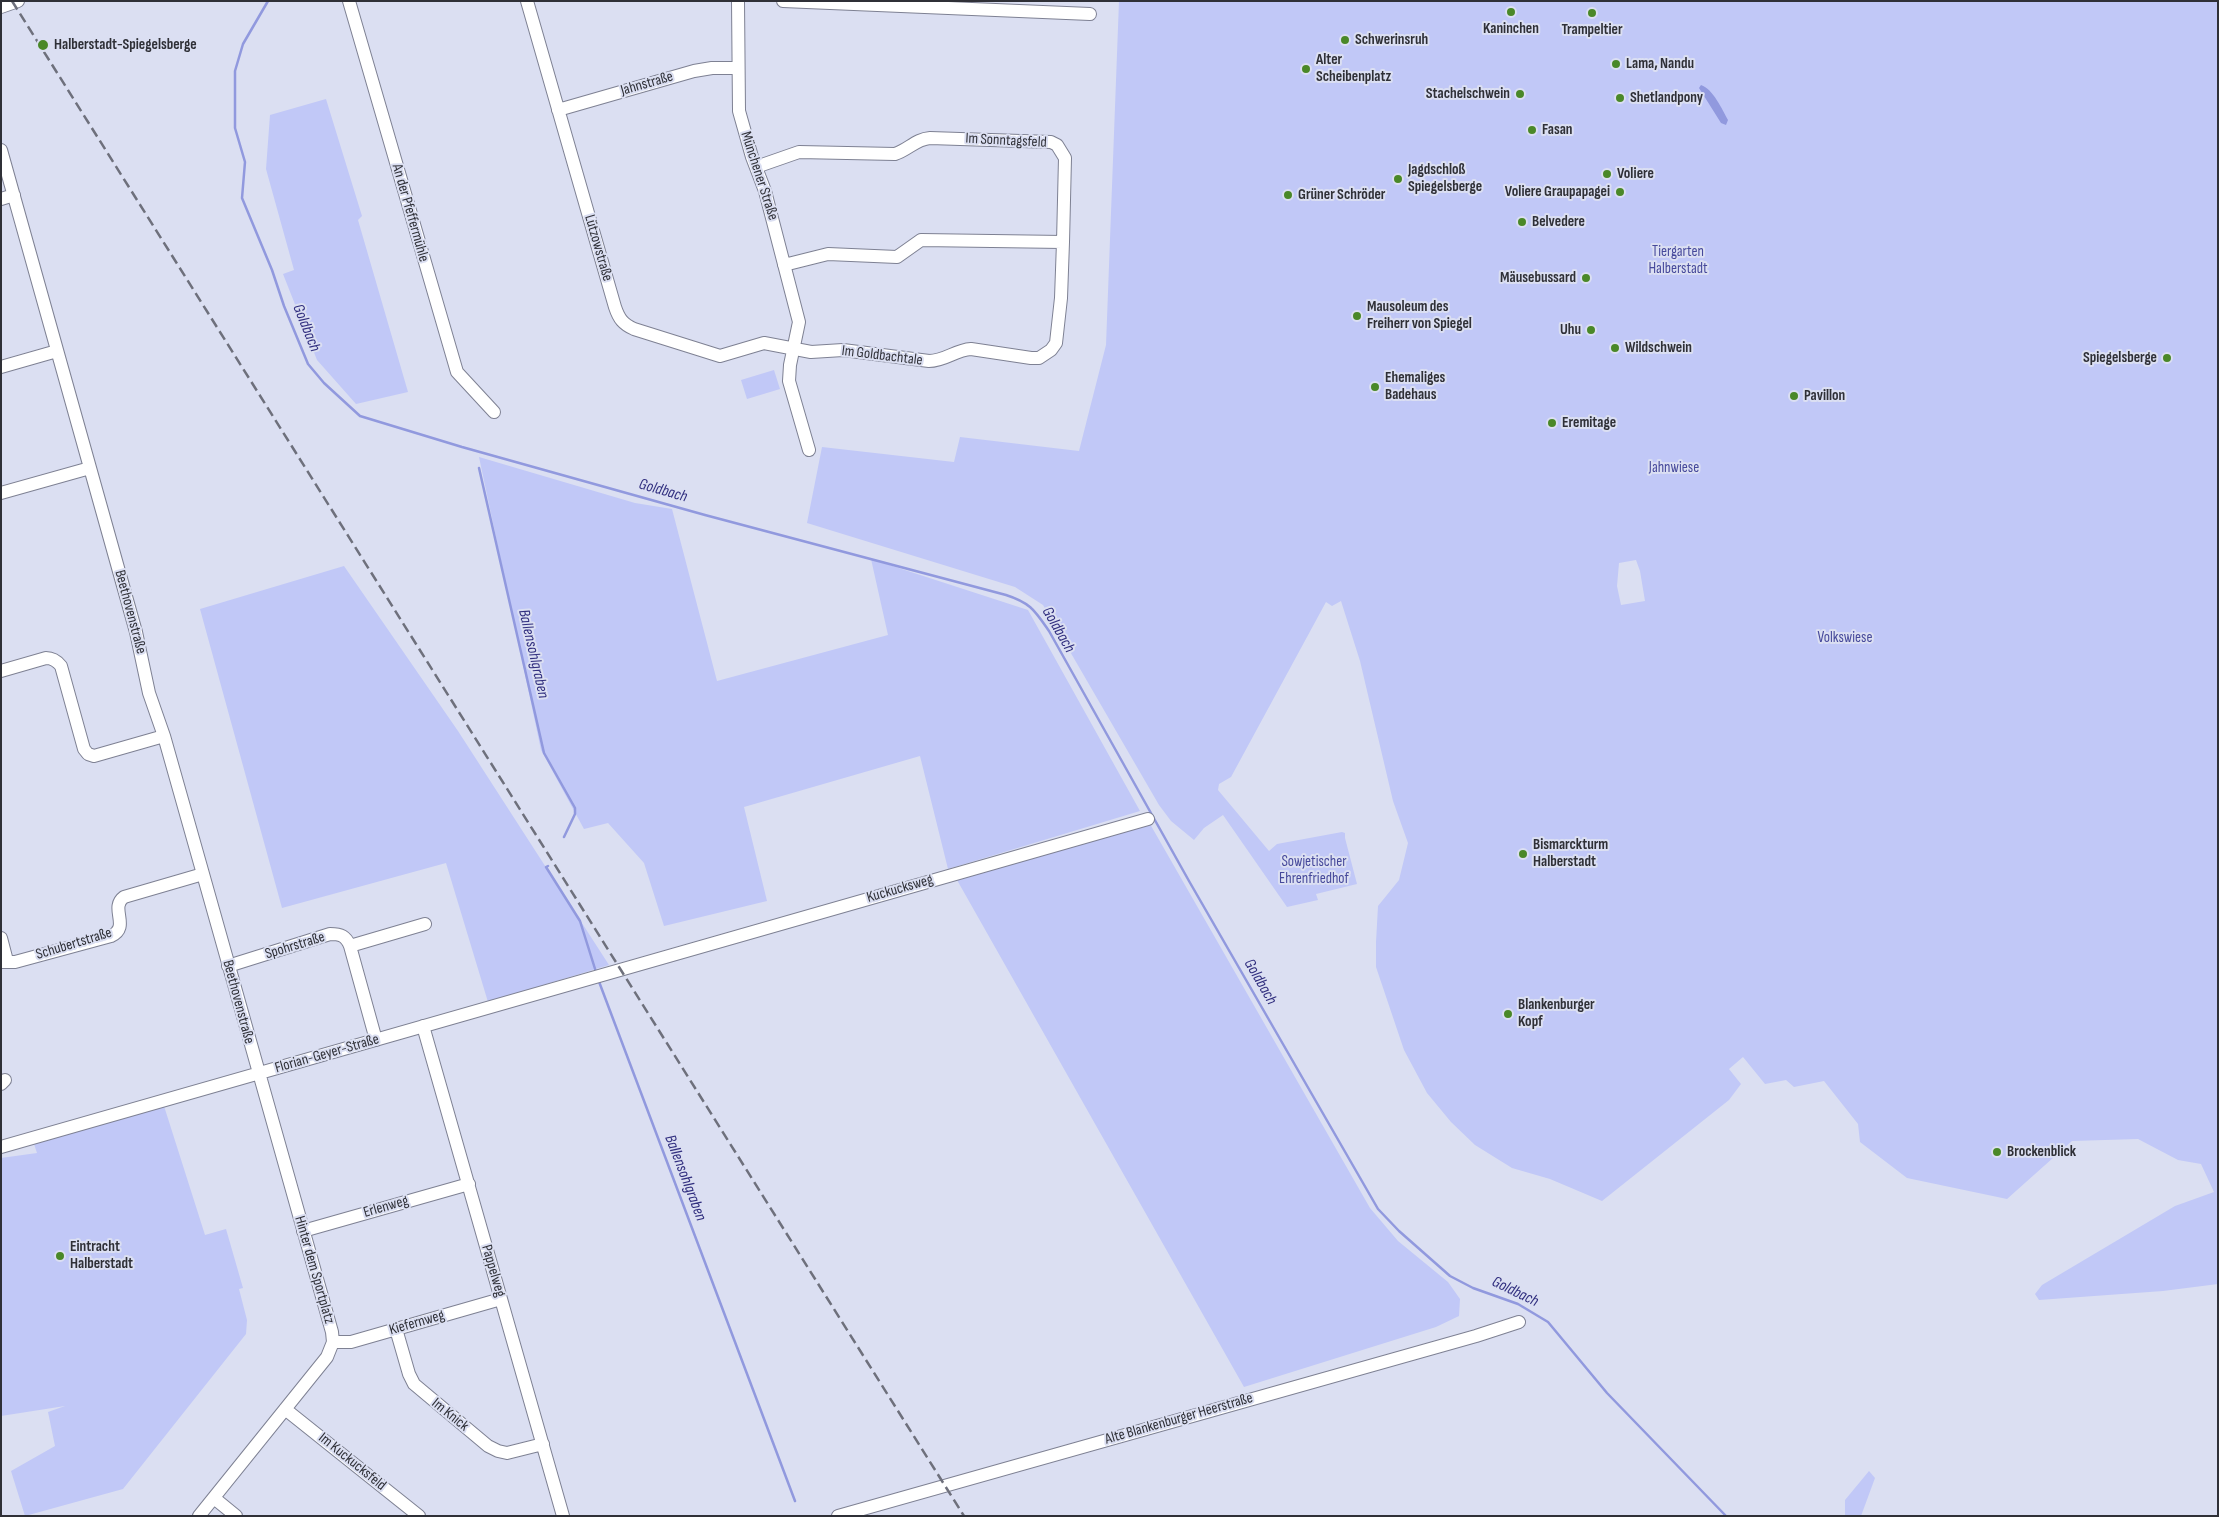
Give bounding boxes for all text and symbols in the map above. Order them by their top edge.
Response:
marker: Kaninchen [1505,6,1517,18]
marker: Trampeltier [1586,7,1598,19]
place label: Kaninchen [1483,20,1539,38]
place label: Trampeltier [1561,21,1623,39]
place label: Schwerinsruh [1355,31,1428,49]
marker: Schwerinsruh [1339,34,1351,46]
place label: Halberstadt-Spiegelsberge [54,36,197,54]
marker: Halberstadt-Spiegelsberge [36,38,50,52]
place label: Alter Scheibenplatz [1316,51,1391,86]
place label: Lama, Nandu [1626,55,1694,73]
marker: Lama, Nandu [1610,58,1622,70]
marker: Alter Scheibenplatz [1300,63,1312,75]
street label: Jahnstraße [619,68,675,100]
place label: Stachelschwein [1426,85,1510,103]
marker: Stachelschwein [1514,88,1526,100]
place label: Shetlandpony [1630,89,1703,107]
marker: Shetlandpony [1614,92,1626,104]
place label: Fasan [1542,121,1572,139]
marker: Fasan [1526,124,1538,136]
street label: Münchener Straße [736,129,782,223]
street label: Im Sonntagsfeld [965,130,1047,152]
place label: Jagdschloß Spiegelsberge [1408,161,1482,196]
street label: An der Pfeffermühle [387,162,433,264]
place label: Voliere [1617,165,1654,183]
marker: Voliere [1601,168,1613,180]
marker: Jagdschloß Spiegelsberge [1392,173,1404,185]
place label: Voliere Graupapagei [1505,183,1610,201]
place label: Grüner Schröder [1298,186,1385,204]
marker: Voliere Graupapagei [1614,186,1626,198]
marker: Grüner Schröder [1282,189,1294,201]
street label: Lützowstraße [580,213,616,283]
place label: Belvedere [1532,213,1585,231]
marker: Belvedere [1516,216,1528,228]
park label: Tiergarten Halberstadt [1648,243,1708,278]
place label: Mäusebussard [1500,269,1576,287]
marker: Mäusebussard [1580,272,1592,284]
place label: Mausoleum des Freiherr von Spiegel [1367,298,1472,333]
water label: Goldbach [288,301,324,355]
marker: Mausoleum des Freiherr von Spiegel [1351,310,1363,322]
place label: Uhu [1560,321,1581,339]
marker: Uhu [1585,324,1597,336]
place label: Wildschwein [1625,339,1692,357]
street label: Im Goldbachtale [840,342,924,370]
marker: Wildschwein [1609,342,1621,354]
place label: Spiegelsberge [2083,349,2157,367]
marker: Spiegelsberge [2161,352,2173,364]
place label: Ehemaliges Badehaus [1385,369,1445,404]
marker: Ehemaliges Badehaus [1369,381,1381,393]
place label: Pavillon [1804,387,1845,405]
marker: Pavillon [1788,390,1800,402]
place label: Eremitage [1562,414,1616,432]
marker: Eremitage [1546,417,1558,429]
park label: Jahnwiese [1649,459,1699,477]
water label: Goldbach [636,475,690,507]
street label: Beethovenstraße [110,568,150,656]
water label: Goldbach [1037,604,1079,656]
water label: Ballensohlgraben [513,608,553,700]
park label: Volkswiese [1818,629,1872,647]
place label: Bismarckturm Halberstadt [1533,836,1608,871]
marker: Bismarckturm Halberstadt [1517,848,1529,860]
park label: Sowjetischer Ehrenfriedhof [1279,853,1349,888]
street label: Kuckucksweg [865,871,935,907]
street label: Schubertstraße [34,924,114,964]
street label: Spohrstraße [263,928,327,964]
water label: Goldbach [1239,956,1281,1008]
street label: Beethovenstraße [218,958,258,1046]
place label: Blankenburger Kopf [1518,996,1595,1031]
marker: Blankenburger Kopf [1502,1008,1514,1020]
street label: Florian-Geyer-Straße [273,1031,381,1077]
water label: Ballensohlgraben [660,1132,710,1224]
place label: Brockenblick [2007,1143,2076,1161]
marker: Brockenblick [1991,1146,2003,1158]
street label: Erlenweg [361,1192,411,1222]
street label: Hinter dem Sportplatz [290,1214,338,1326]
place label: Eintracht Halberstadt [70,1238,133,1273]
street label: Pappelweg [477,1243,509,1299]
marker: Eintracht Halberstadt [54,1250,66,1262]
water label: Goldbach [1488,1272,1542,1312]
street label: Kiefernweg [387,1307,447,1339]
street label: Alte Blankenburger Heerstraße [1103,1389,1255,1449]
street label: Im Knick [428,1395,472,1435]
street label: Im Kuckucksfeld [315,1429,389,1495]

